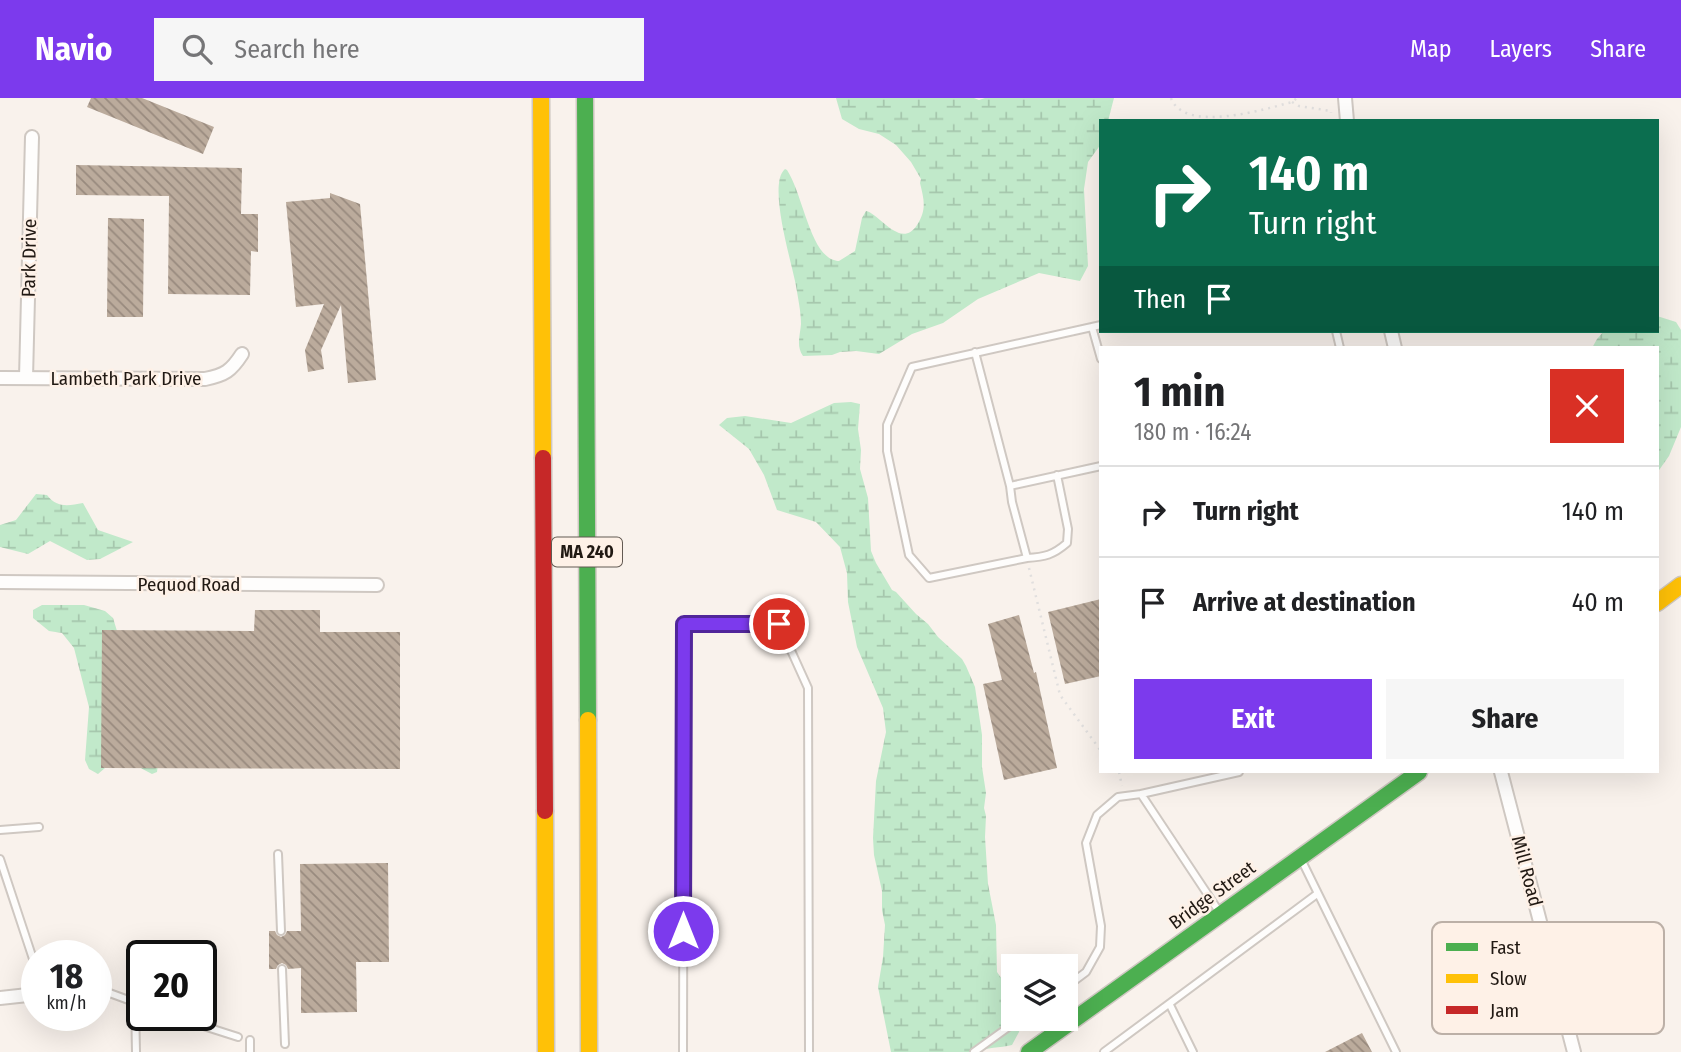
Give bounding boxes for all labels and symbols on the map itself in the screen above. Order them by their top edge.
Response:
street label: Park Drive [17,219,41,297]
street label: Lambeth Park Drive [51,367,201,390]
road number: MA 240 [552,538,622,566]
street label: Pequod Road [138,573,240,596]
pin [749,594,809,654]
street label: Mill Road [1507,833,1547,909]
street label: Bridge Street [1164,855,1260,934]
position arrow [646,894,720,968]
legend [1432,922,1664,1034]
text: Fast [1490,936,1521,959]
speed limit sign: 20 [126,940,217,1031]
text: Slow [1490,967,1527,990]
text: Jam [1490,999,1519,1022]

